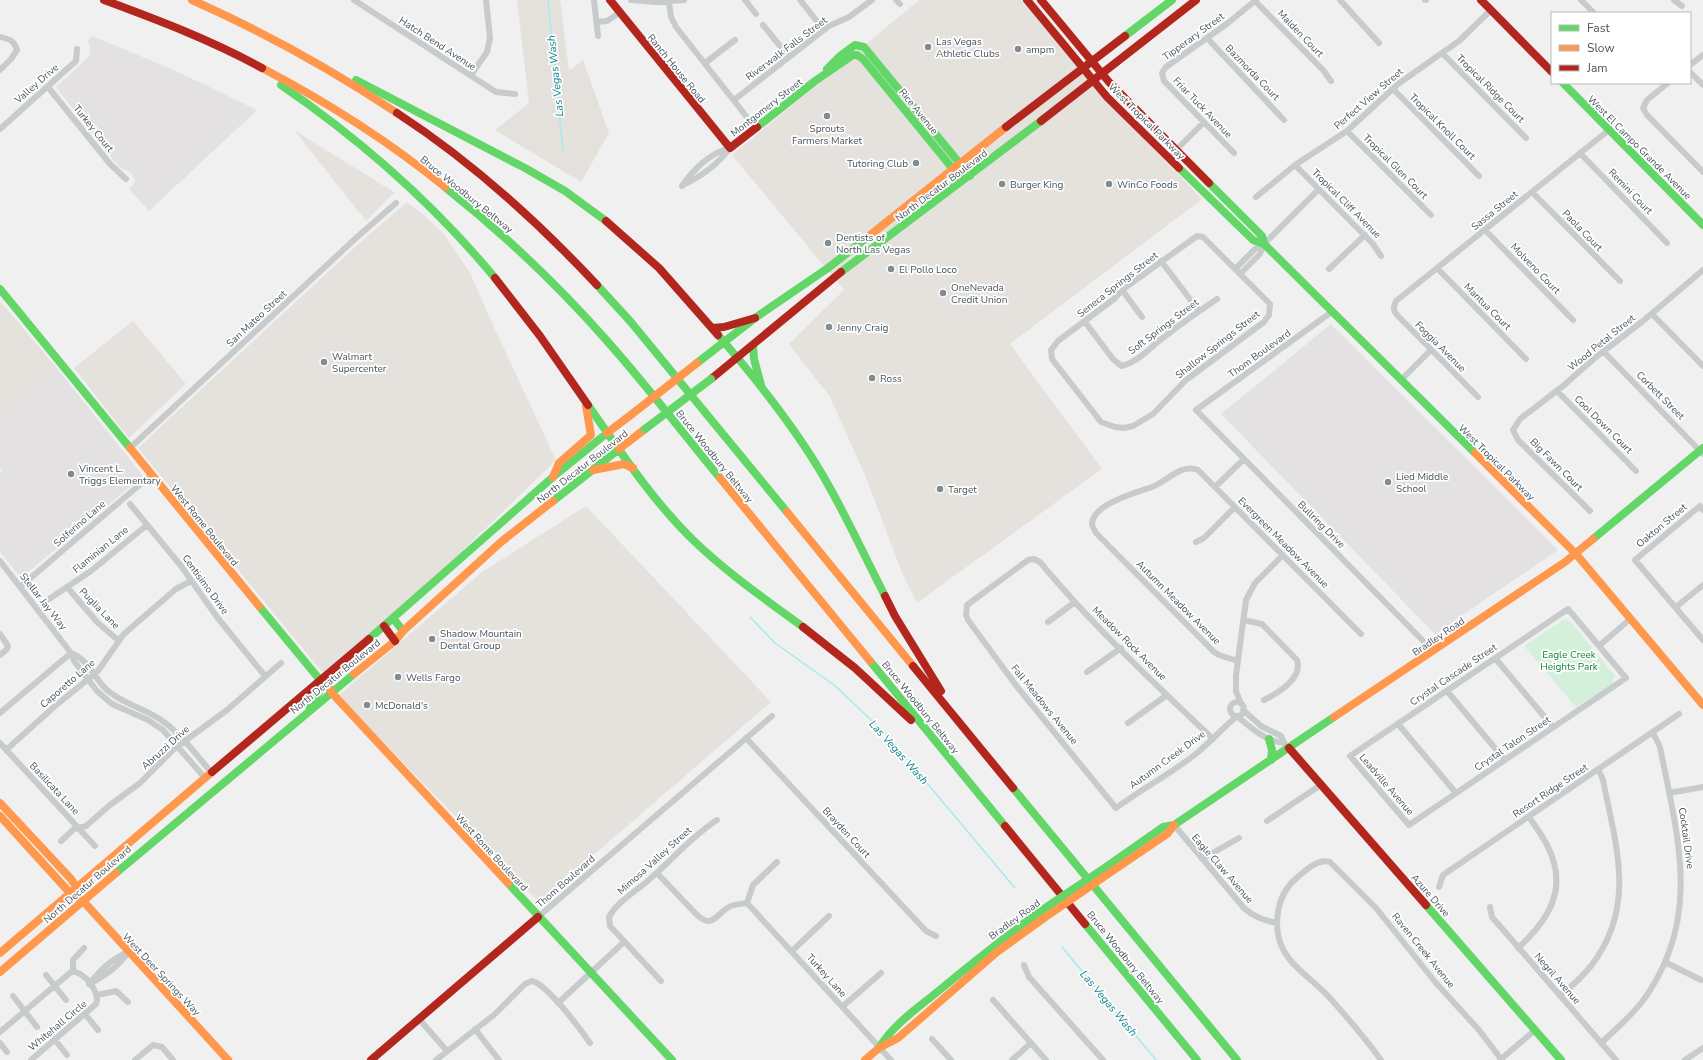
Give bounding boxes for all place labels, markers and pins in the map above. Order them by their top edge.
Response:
place label: Las Vegas Athletic Clubs [936,35,1000,61]
marker: Las Vegas Athletic Clubs [923,42,933,52]
place label: ampm [1026,43,1054,57]
marker: ampm [1013,44,1023,54]
marker: Sprouts Farmers Market [822,111,832,121]
place label: Sprouts Farmers Market [792,122,863,148]
place label: Tutoring Club [847,157,908,171]
marker: Tutoring Club [911,158,921,168]
place label: Burger King [1010,178,1063,192]
place label: WinCo Foods [1117,178,1178,192]
marker: Burger King [997,179,1007,189]
marker: WinCo Foods [1104,179,1114,189]
place label: Dentists of North Las Vegas [836,231,910,257]
marker: Dentists of North Las Vegas [823,238,833,248]
place label: El Pollo Loco [899,263,957,277]
marker: El Pollo Loco [886,264,896,274]
place label: OneNevada Credit Union [951,281,1007,307]
marker: OneNevada Credit Union [938,288,948,298]
place label: Jenny Craig [836,321,888,335]
marker: Jenny Craig [824,322,834,332]
place label: Walmart Supercenter [332,350,387,376]
marker: Walmart Supercenter [319,357,329,367]
place label: Ross [880,372,902,386]
marker: Ross [867,373,877,383]
place label: Vincent L. Triggs Elementary [78,462,162,488]
marker: Vincent L. Triggs Elementary [66,469,76,479]
place label: Lied Middle School [1396,470,1448,496]
marker: Lied Middle School [1383,477,1393,487]
place label: Target [948,483,977,497]
marker: Target [935,484,945,494]
place label: Shadow Mountain Dental Group [440,627,522,653]
marker: Shadow Mountain Dental Group [427,634,437,644]
place label: Wells Fargo [406,671,461,685]
marker: Wells Fargo [393,672,403,682]
place label: McDonald's [375,699,428,713]
marker: McDonald's [362,700,372,710]

